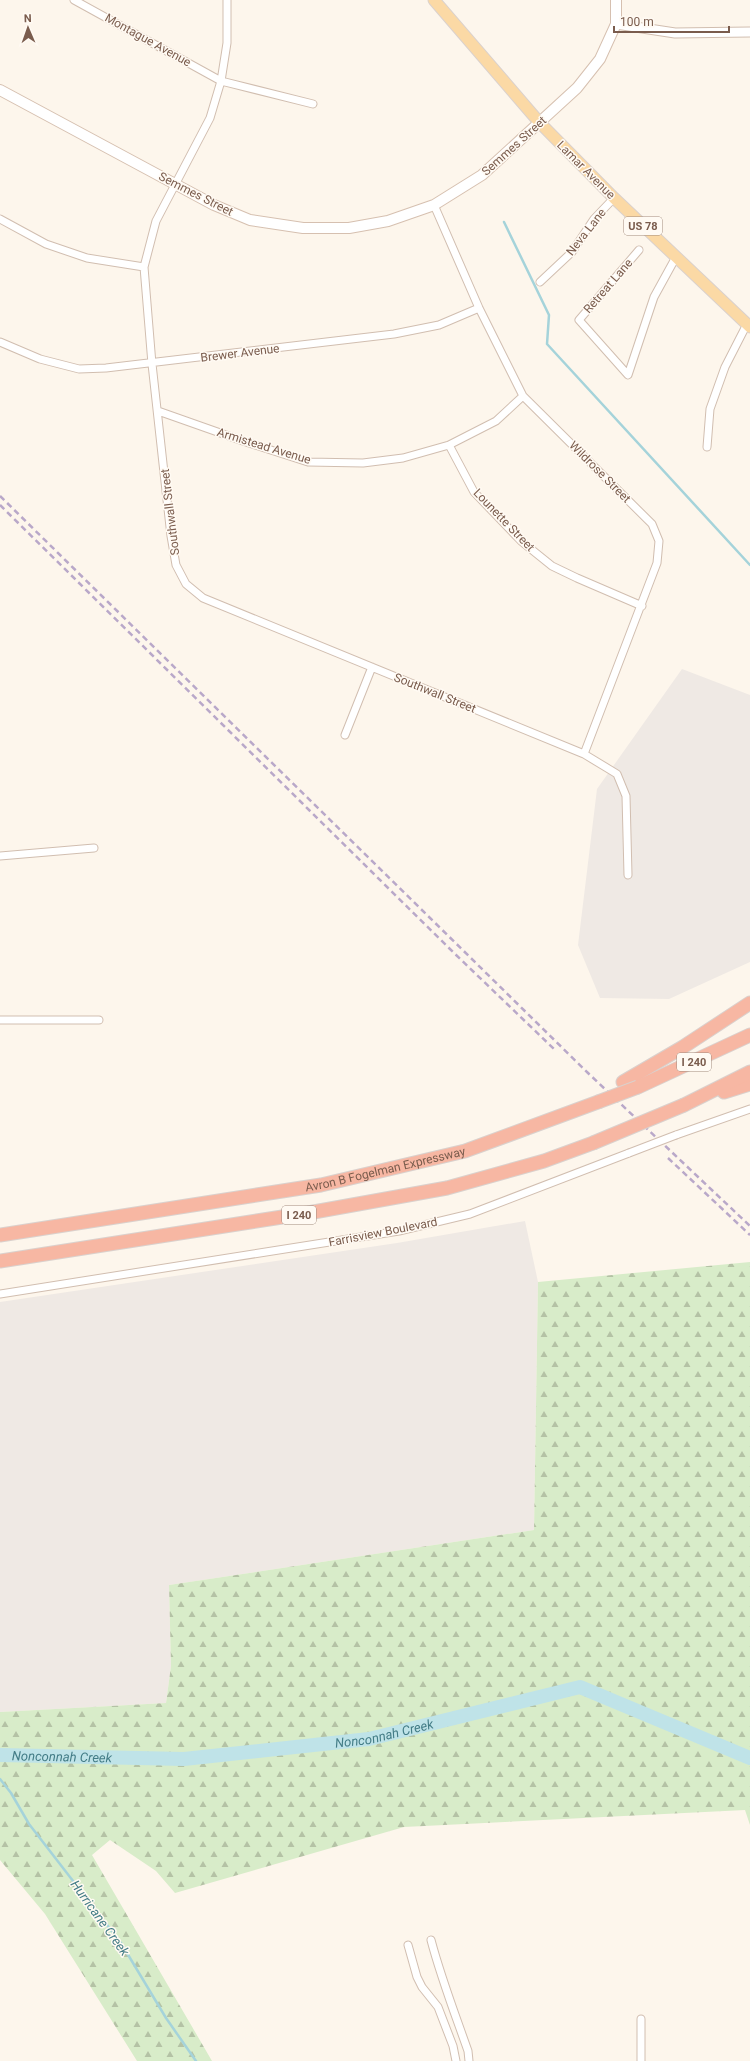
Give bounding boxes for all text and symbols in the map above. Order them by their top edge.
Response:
north arrow [8,8,48,48]
scale bar [614,8,729,34]
street label: Montague Avenue [102,11,194,69]
text: N [24,12,32,25]
text: 100 m [620,15,654,29]
street label: Semmes Street [479,113,549,179]
street label: Lamar Avenue [554,138,618,202]
street label: Semmes Street [156,169,236,219]
street label: Neva Lane [563,206,609,258]
road number: US 78 [624,217,662,235]
street label: Retreat Lane [581,256,635,316]
street label: Brewer Avenue [200,341,280,365]
street label: Armistead Avenue [215,425,313,467]
street label: Wildrose Street [566,438,634,506]
street label: Southwall Street [158,468,182,556]
street label: Lounette Street [471,486,537,554]
street label: Southwall Street [392,670,478,716]
road number: I 240 [677,1053,711,1071]
street label: Avron B Fogelman Expressway [304,1144,467,1194]
road number: I 240 [282,1206,316,1224]
street label: Farrisview Boulevard [327,1215,439,1249]
water label: Nonconnah Creek [334,1716,435,1750]
water label: Nonconnah Creek [12,1748,113,1765]
water label: Hurricane Creek [67,1877,133,1959]

